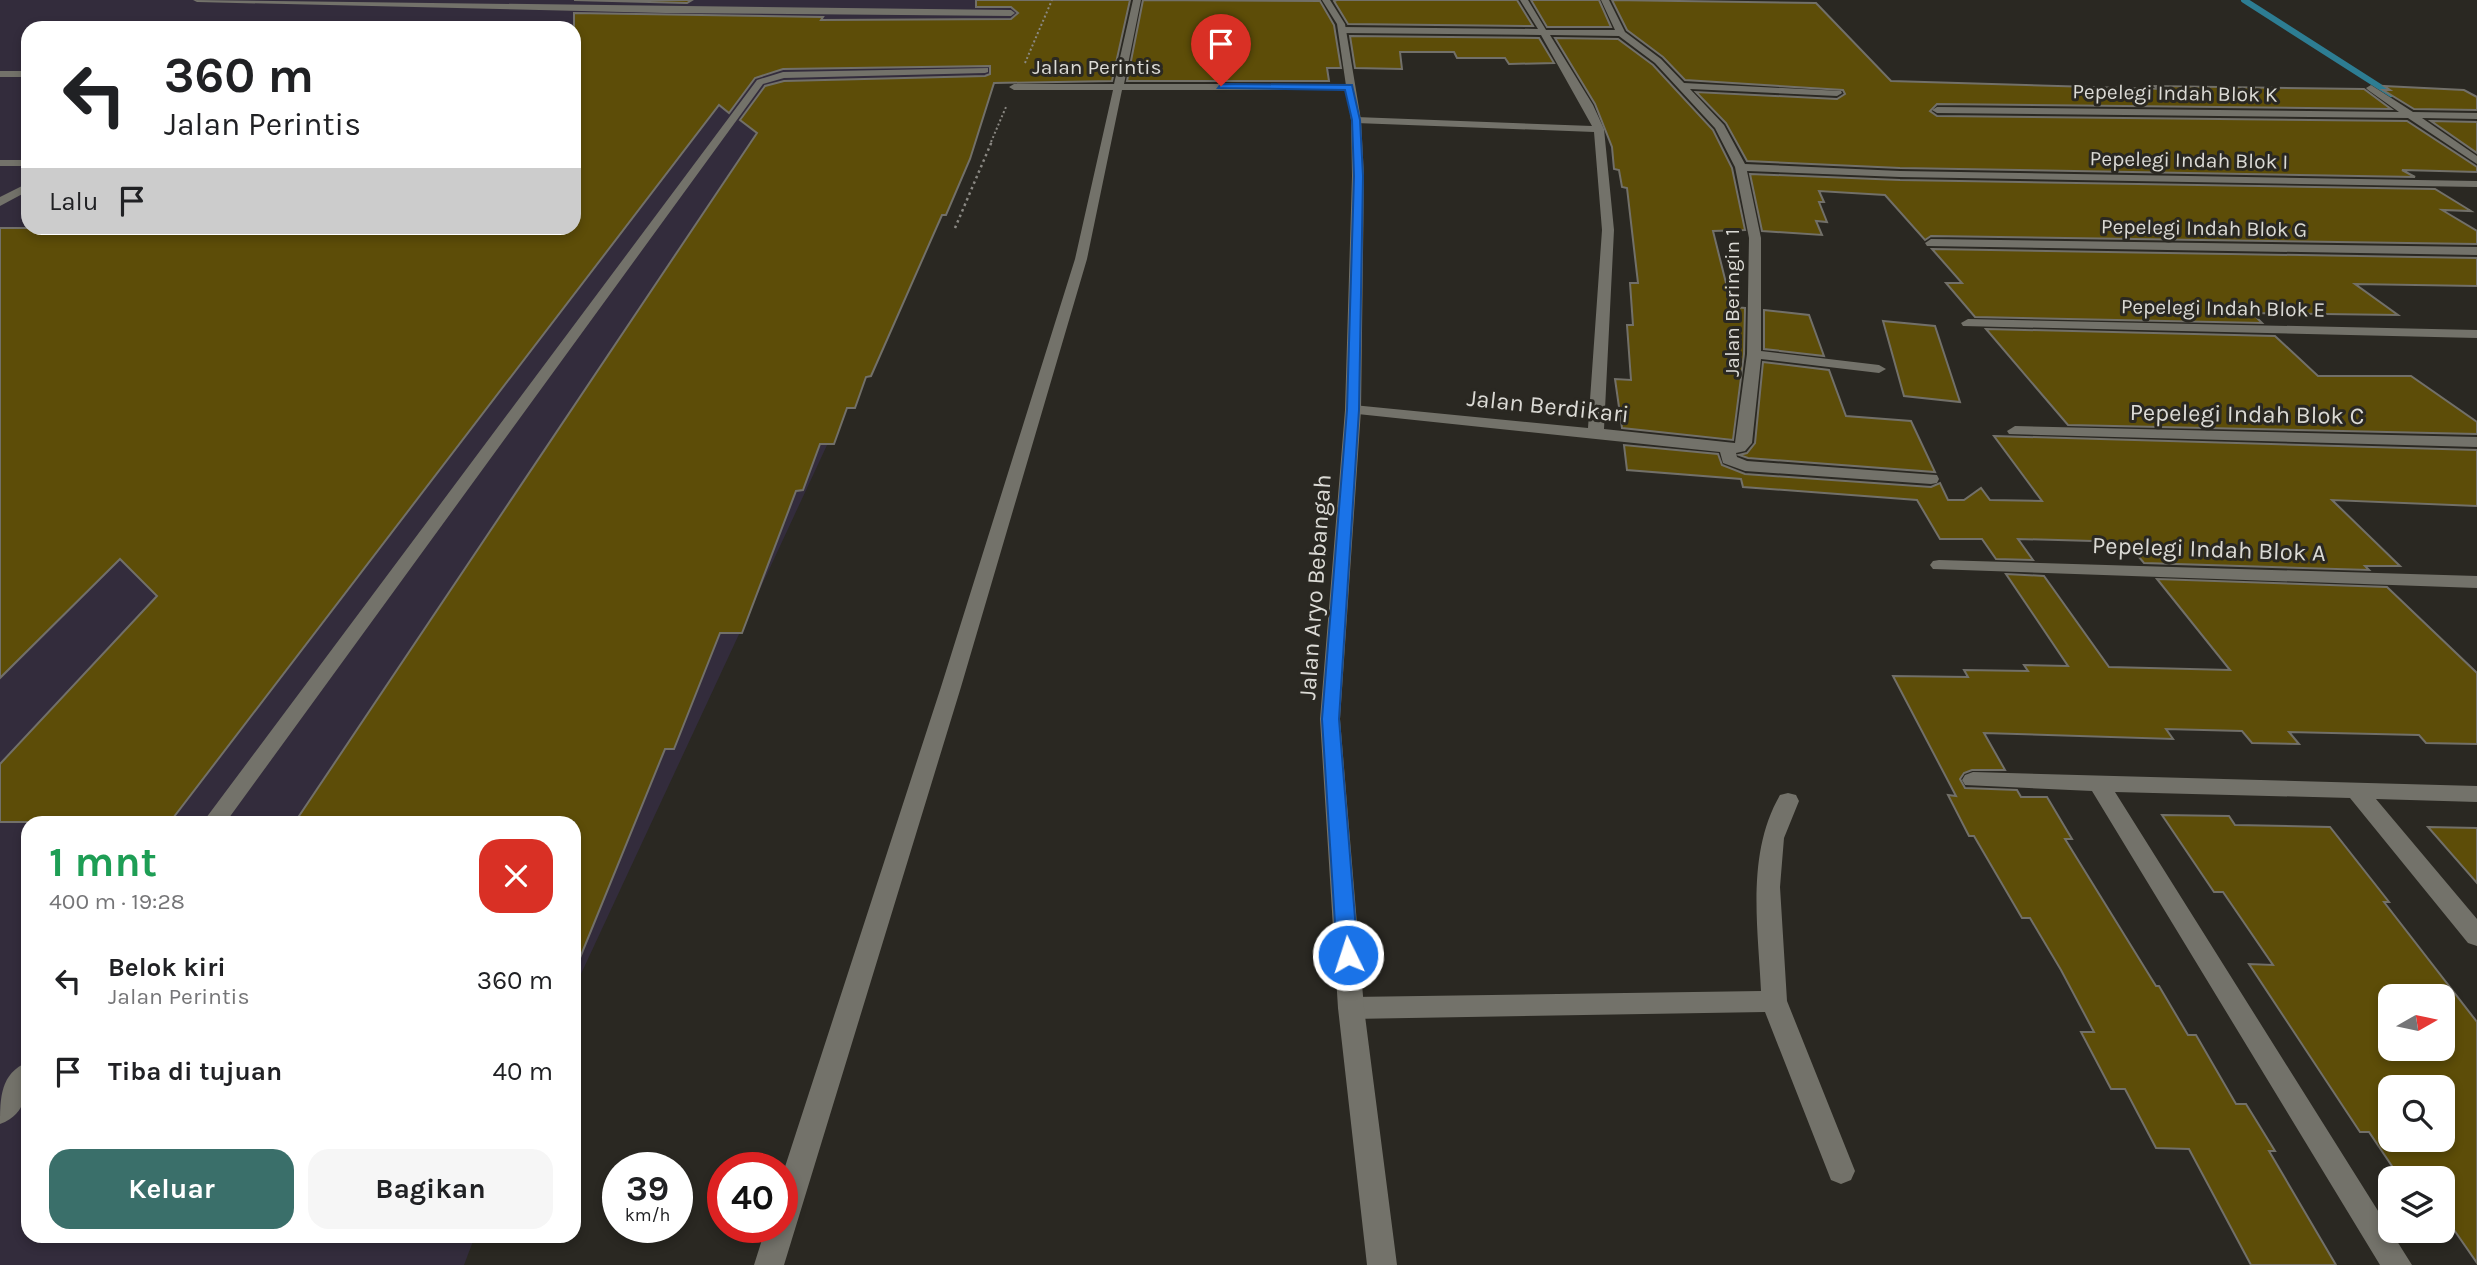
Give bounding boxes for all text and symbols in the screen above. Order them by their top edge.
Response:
pin [1191,14,1251,86]
icon: arrive [1202,25,1240,63]
text: 360 m [164,47,314,104]
icon: left [49,49,140,140]
street label: Jalan Perintis [1032,55,1162,79]
street label: Pepelegi Indah Blok K [2072,79,2278,107]
text: Jalan Perintis [164,106,361,143]
street label: Pepelegi Indah Blok I [2090,146,2288,174]
icon: arrive [113,182,151,220]
text: Lalu [49,186,99,217]
street label: Pepelegi Indah Blok G [2101,214,2307,242]
street label: Jalan Beringin 1 [1720,229,1744,377]
street label: Pepelegi Indah Blok E [2121,294,2325,322]
street label: Jalan Berdikari [1466,384,1630,428]
street label: Pepelegi Indah Blok C [2129,398,2365,430]
street label: Jalan Aryo Bebangah [1293,473,1337,701]
street label: Pepelegi Indah Blok A [2092,531,2327,567]
text: 1 mnt [49,837,157,887]
button: close [479,839,553,913]
text: 400 m · 19:28 [49,888,185,915]
position arrow [1311,918,1385,992]
text: Belok kiri [108,952,226,983]
icon: left [49,962,87,1000]
text: 360 m [477,965,553,996]
text: Jalan Perintis [108,983,250,1010]
north arrow [2378,984,2455,1060]
map controls [2378,984,2455,1243]
icon: arrive [49,1053,87,1091]
text: Tiba di tujuan [108,1056,282,1087]
text: 40 m [493,1056,553,1087]
button: search [2378,1075,2455,1152]
button: Keluar [49,1149,294,1229]
button: Bagikan [308,1149,553,1229]
speed limit sign: 40 [707,1152,798,1243]
button: layers [2378,1166,2455,1243]
text: 39 [626,1168,669,1209]
text: km/h [625,1204,670,1226]

